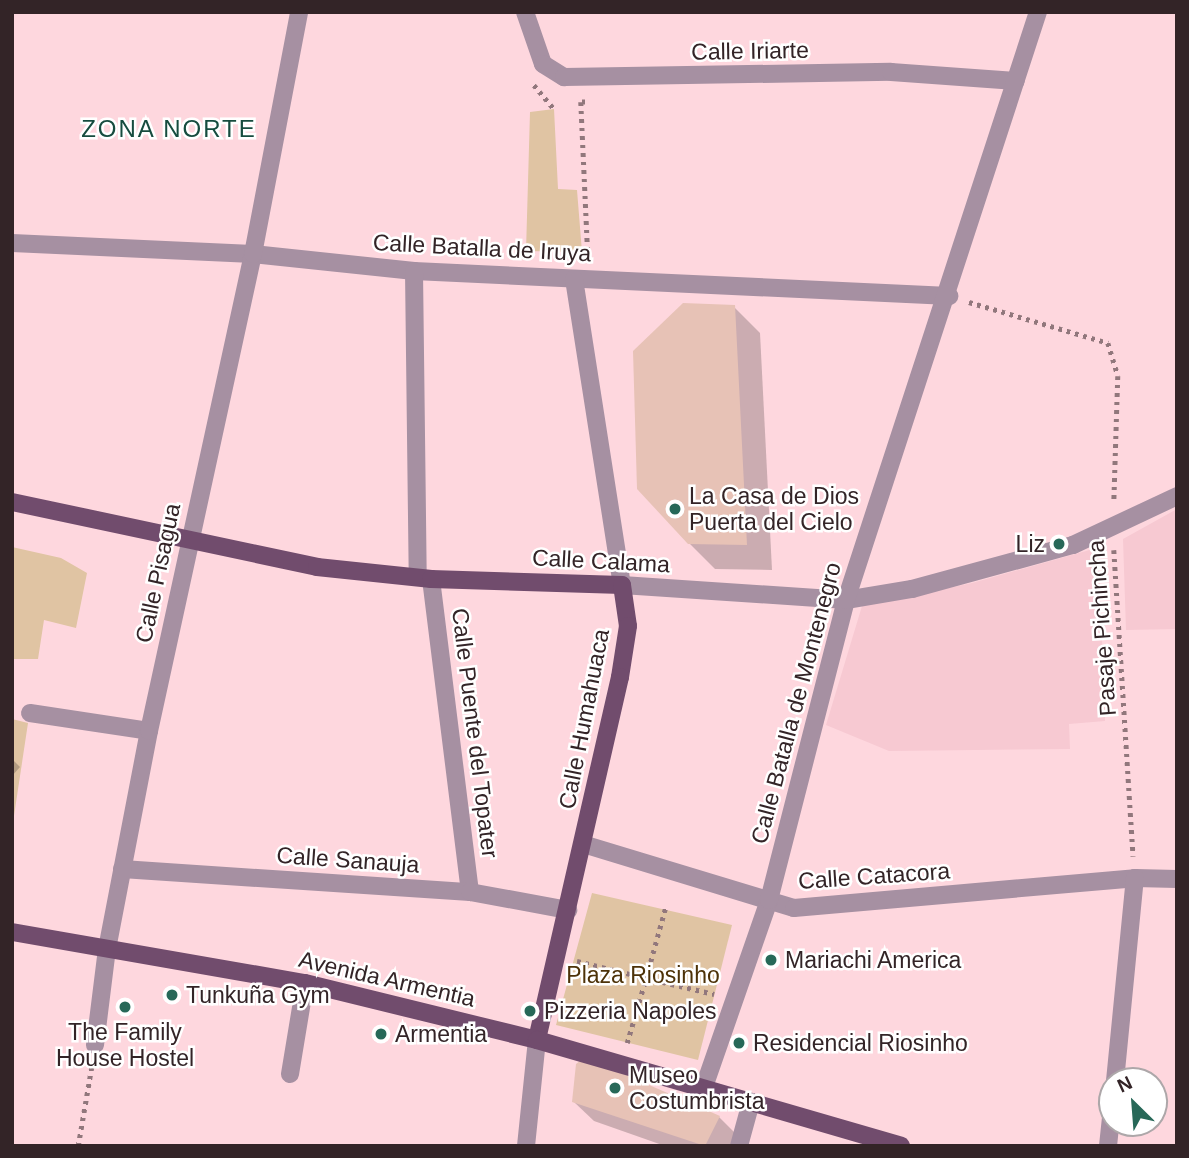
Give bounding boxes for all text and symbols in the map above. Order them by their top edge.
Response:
street label: Calle Iriarte [691,36,809,66]
district label: ZONA NORTE [82,115,256,143]
street label: Calle Batalla de Iruya [372,228,592,268]
place label: La Casa de Dios Puerta del Cielo [689,482,859,536]
street label: Calle Pisagua [130,501,186,645]
marker: La Casa de Dios Puerta del Cielo [667,501,683,517]
place label: Liz [1016,530,1045,558]
marker: Liz [1051,536,1067,552]
street label: Pasaje Pichincha [1082,539,1122,717]
street label: Calle Calama [531,544,671,578]
street label: Calle Batalla de Montenegro [745,559,847,847]
street label: Calle Puente del Topater [446,606,504,860]
street label: Calle Humahuaca [553,627,615,811]
street label: Calle Sanauja [276,841,420,879]
street label: Calle Catacora [797,857,951,895]
street label: Avenida Armentia [296,945,478,1013]
place label: Mariachi America [785,946,963,974]
marker: Mariachi America [763,952,779,968]
park label: Plaza Riosinho [566,961,720,989]
place label: Tunkuña Gym [186,981,330,1009]
marker: Tunkuña Gym [164,987,180,1003]
place label: Pizzeria Napoles [544,997,717,1025]
marker: The Family House Hostel [117,999,133,1015]
marker: Pizzeria Napoles [522,1003,538,1019]
place label: The Family House Hostel [56,1018,194,1072]
place label: Armentia [395,1020,487,1048]
marker: Armentia [373,1026,389,1042]
place label: Residencial Riosinho [753,1029,968,1057]
marker: Residencial Riosinho [731,1035,747,1051]
place label: Museo Costumbrista [629,1061,764,1115]
north arrow [1098,1067,1168,1137]
text: N [1114,1072,1135,1097]
marker: Museo Costumbrista [607,1080,623,1096]

